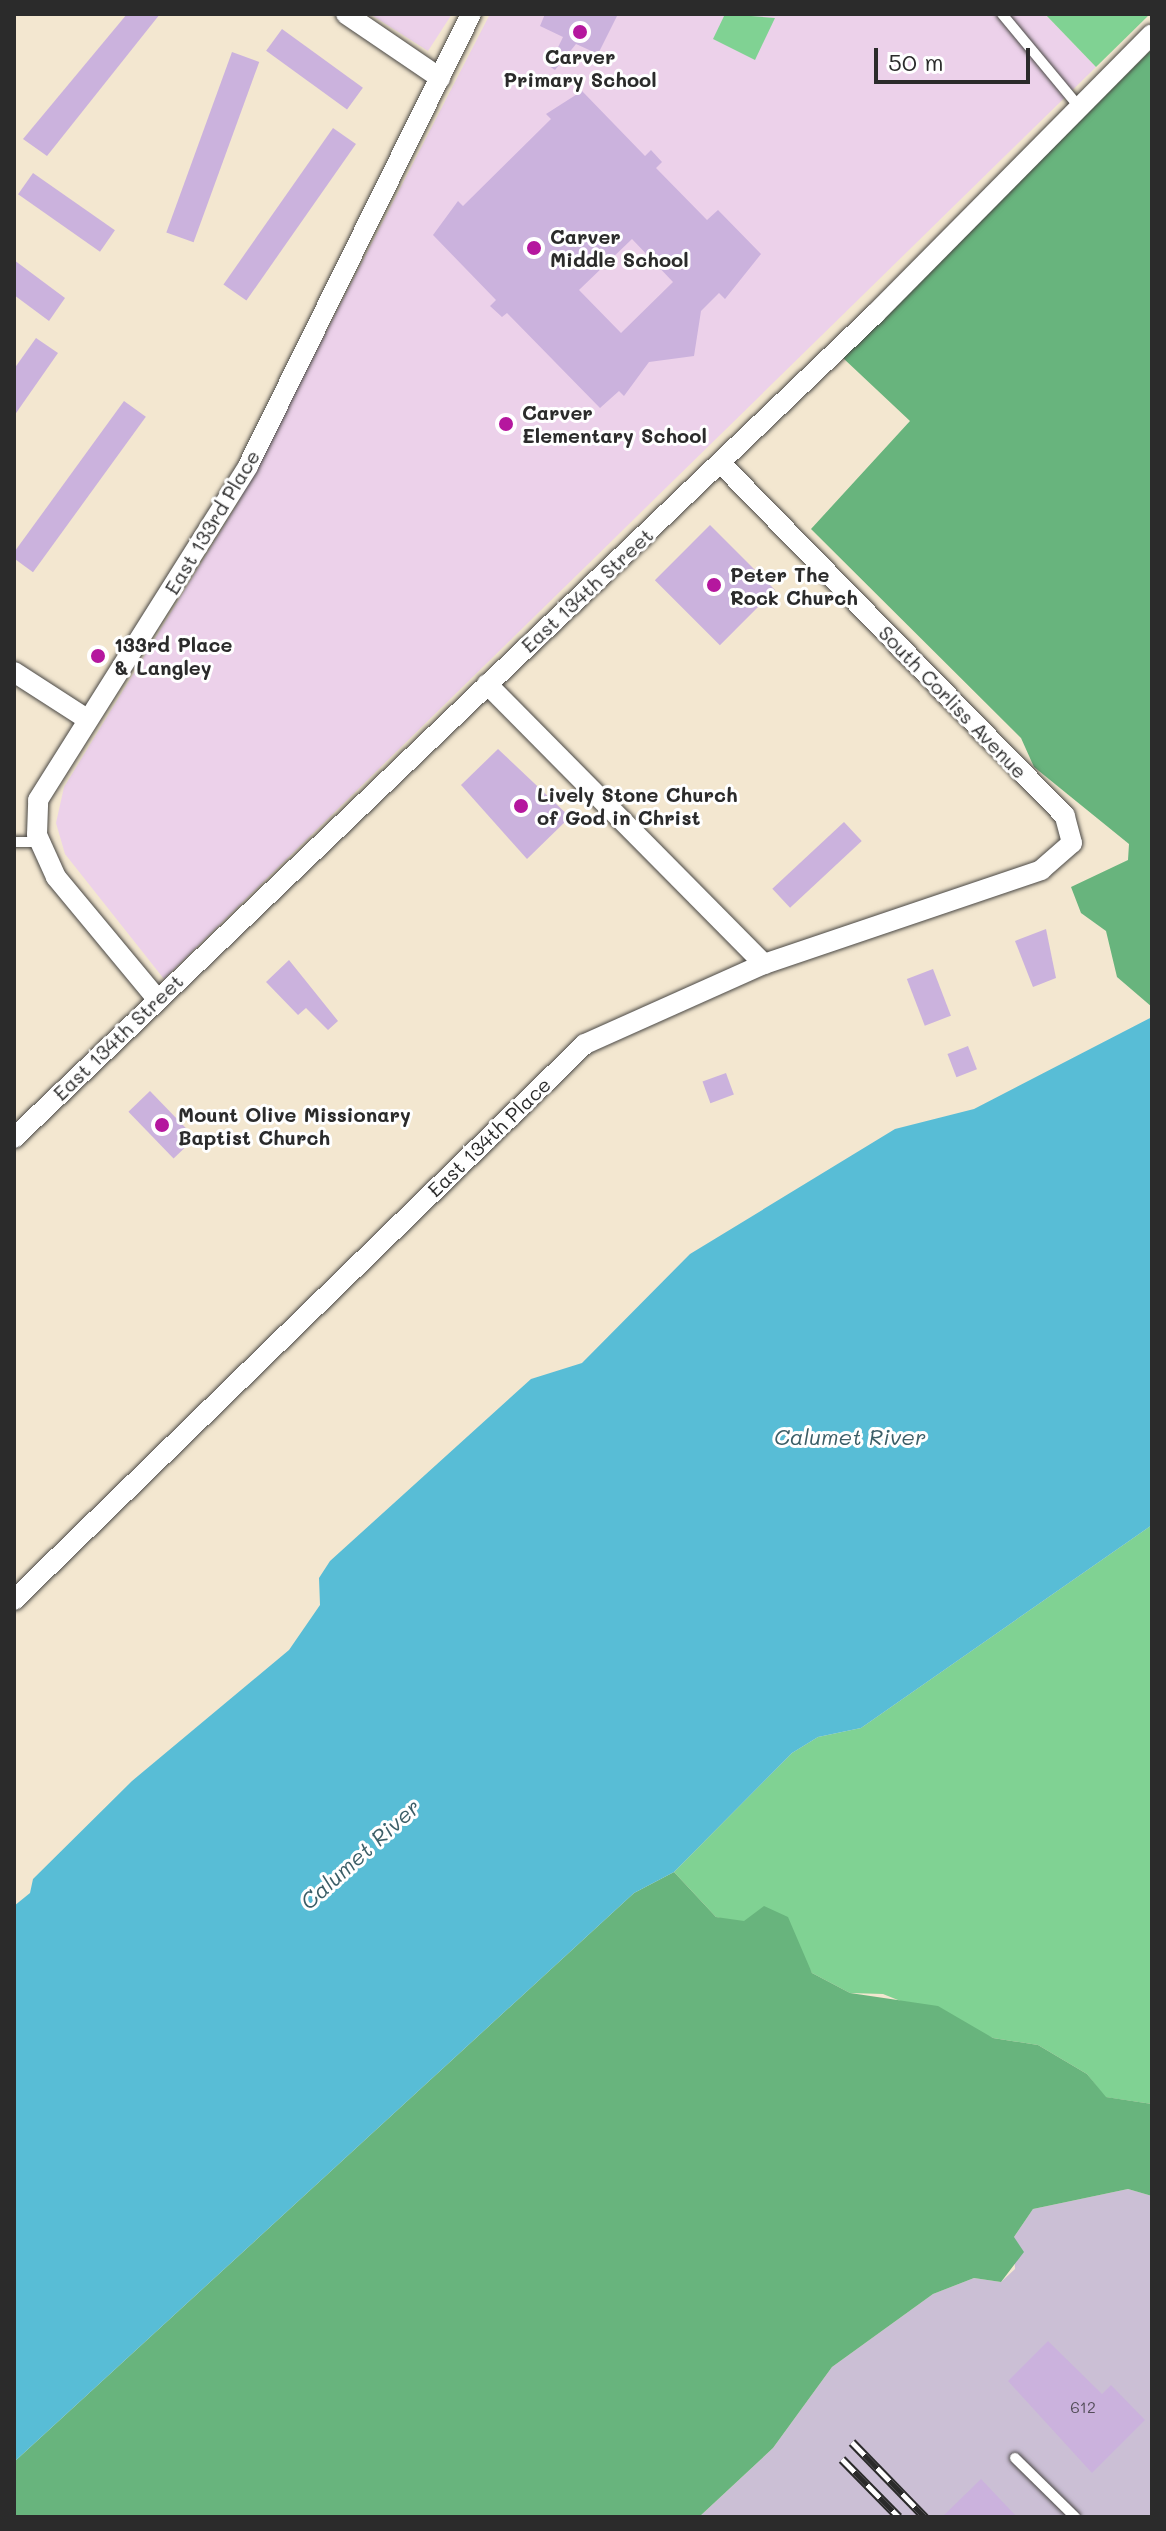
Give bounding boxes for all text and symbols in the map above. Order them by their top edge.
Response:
marker: Carver Primary School [571,23,589,41]
scale bar [878,32,1034,82]
place label: Carver Primary School [503,44,657,91]
text: 50 m [888,46,944,77]
place label: Carver Middle School [550,224,689,271]
marker: Carver Middle School [525,239,543,257]
place label: Carver Elementary School [522,400,707,447]
marker: Carver Elementary School [497,415,515,433]
street label: East 133rd Place [159,445,265,599]
street label: East 134th Street [516,523,658,657]
place label: Peter The Rock Church [730,562,858,609]
marker: Peter The Rock Church [705,576,723,594]
street label: South Corliss Avenue [874,621,1032,783]
place label: 133rd Place & Langley [114,632,232,679]
marker: 133rd Place & Langley [89,647,107,665]
place label: Lively Stone Church of God in Christ [537,782,738,829]
marker: Lively Stone Church of God in Christ [512,797,530,815]
street label: East 134th Street [48,969,188,1105]
street label: East 134th Place [423,1072,555,1202]
place label: Mount Olive Missionary Baptist Church [178,1102,411,1149]
marker: Mount Olive Missionary Baptist Church [153,1116,171,1134]
water label: Calumet River [774,1424,926,1450]
water label: Calumet River [295,1793,425,1915]
house number: 612 [1070,2397,1096,2417]

